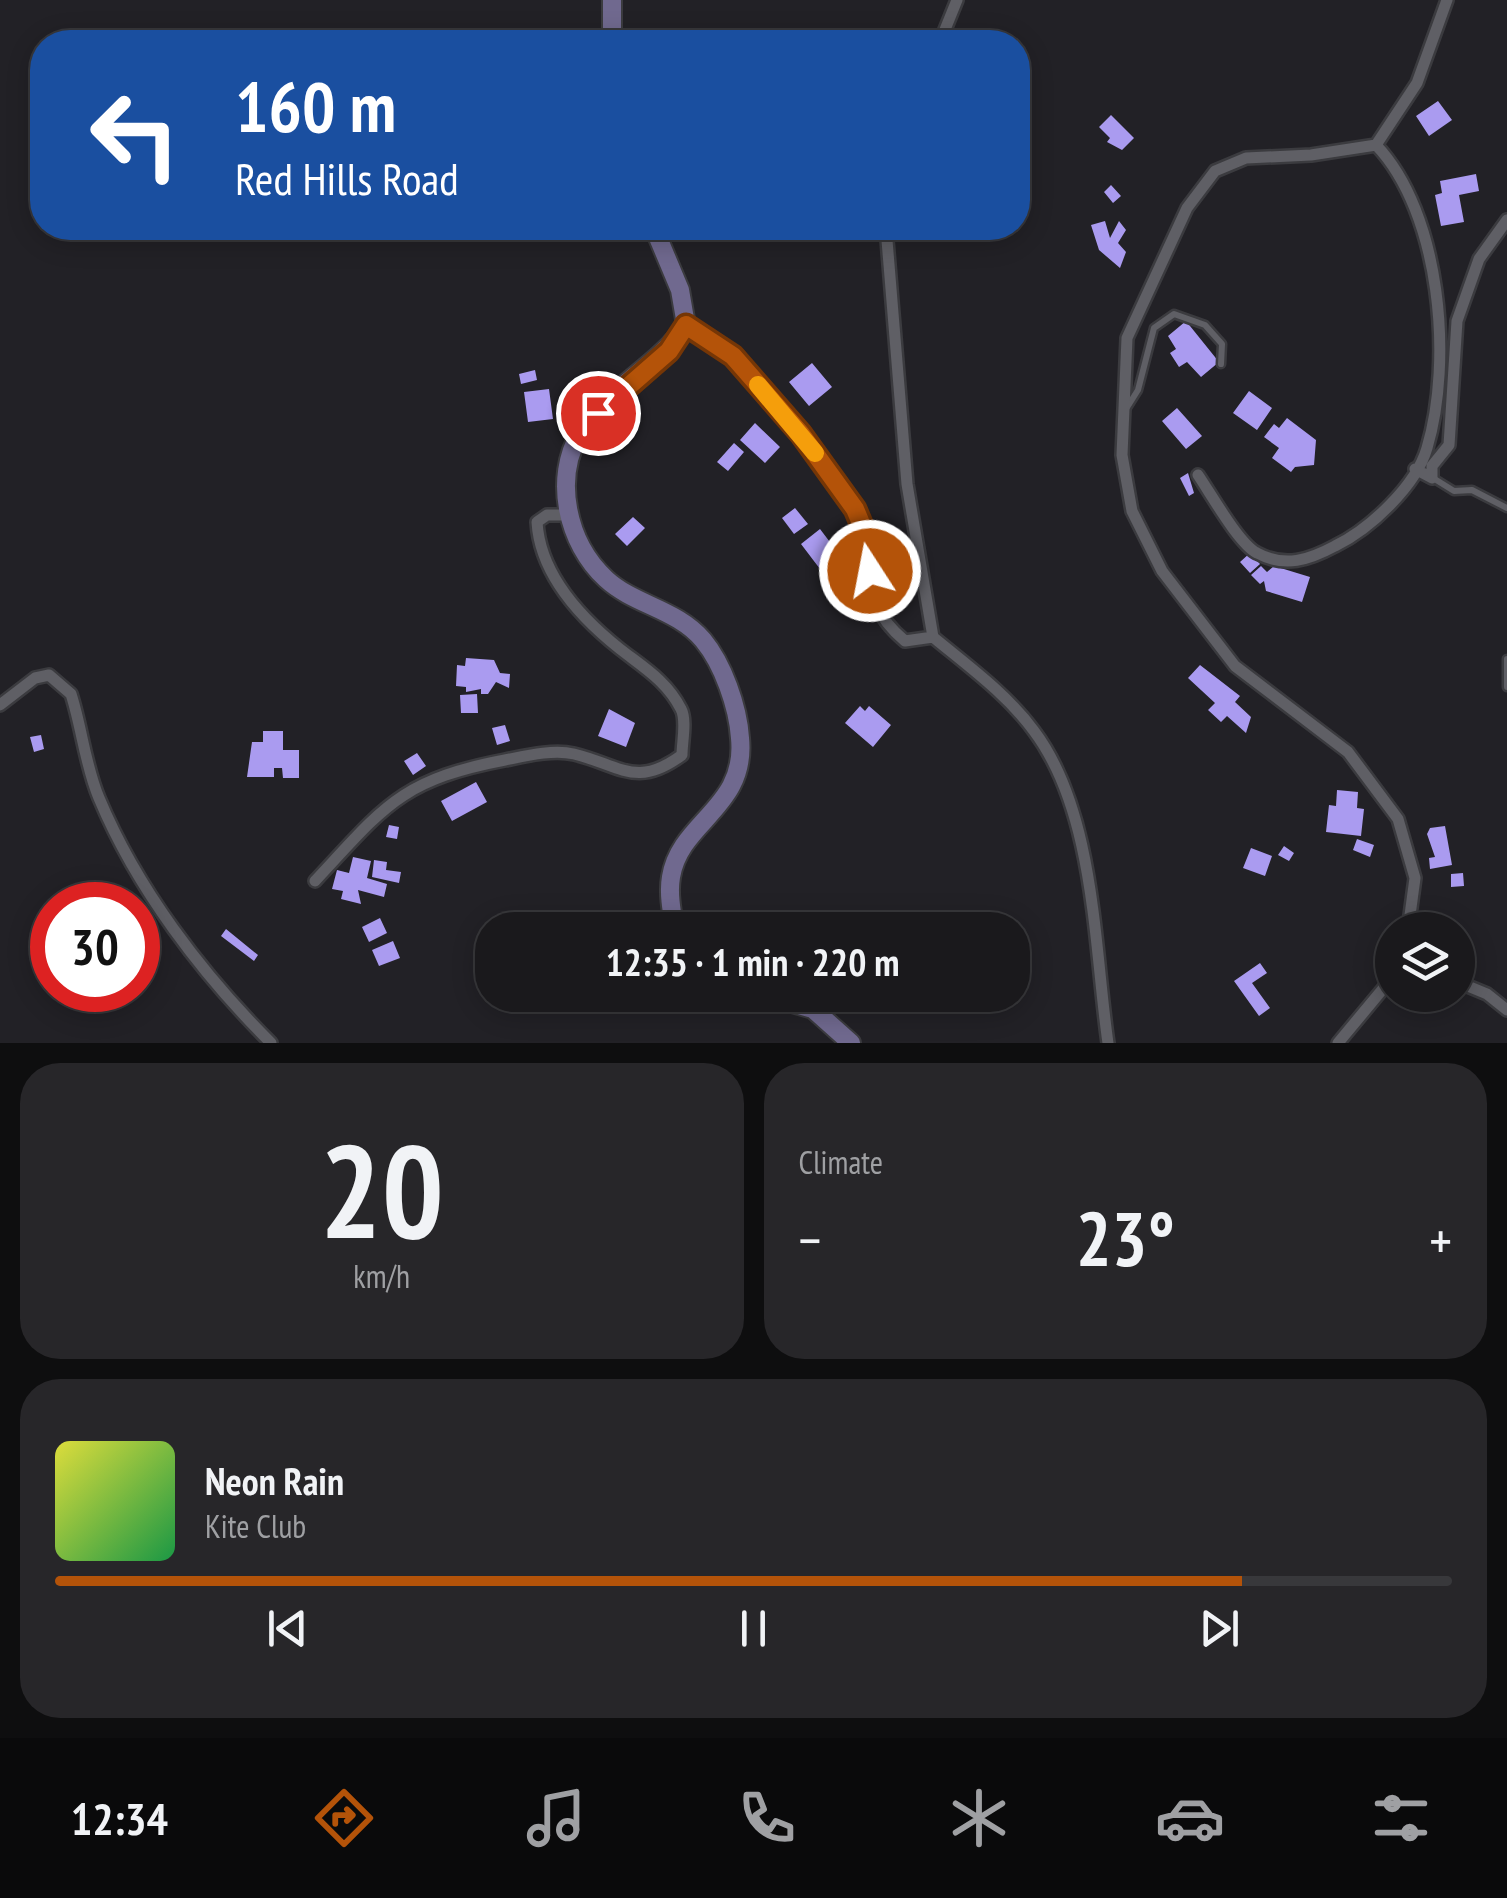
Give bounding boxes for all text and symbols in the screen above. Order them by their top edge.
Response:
text: 160 m [235,61,396,151]
icon: left [70,70,200,200]
text: Red Hills Road [235,149,459,207]
pin [556,371,641,456]
icon: arrive [571,386,626,441]
position arrow [818,519,922,623]
speed limit sign: 30 [30,882,160,1012]
map controls [1375,912,1475,1012]
button: layers [1375,912,1475,1012]
text: 12:35 · 1 min · 220 m [606,937,899,986]
text: 20 [320,1106,444,1274]
text: Climate [799,1141,883,1183]
text: 23° [1076,1190,1175,1287]
text: − [799,1204,821,1275]
text: + [1429,1204,1452,1275]
text: km/h [353,1255,410,1297]
text: Neon Rain [205,1456,344,1505]
text: Kite Club [205,1505,306,1547]
icon: previous [260,1601,315,1656]
icon: pause [726,1601,781,1656]
icon: next [1192,1601,1247,1656]
icon: directions [309,1783,379,1853]
icon: music [521,1783,591,1853]
icon: phone [732,1783,802,1853]
icon: climate [944,1783,1014,1853]
icon: car [1155,1783,1225,1853]
icon: filters [1366,1783,1436,1853]
text: 12:34 [71,1789,168,1847]

